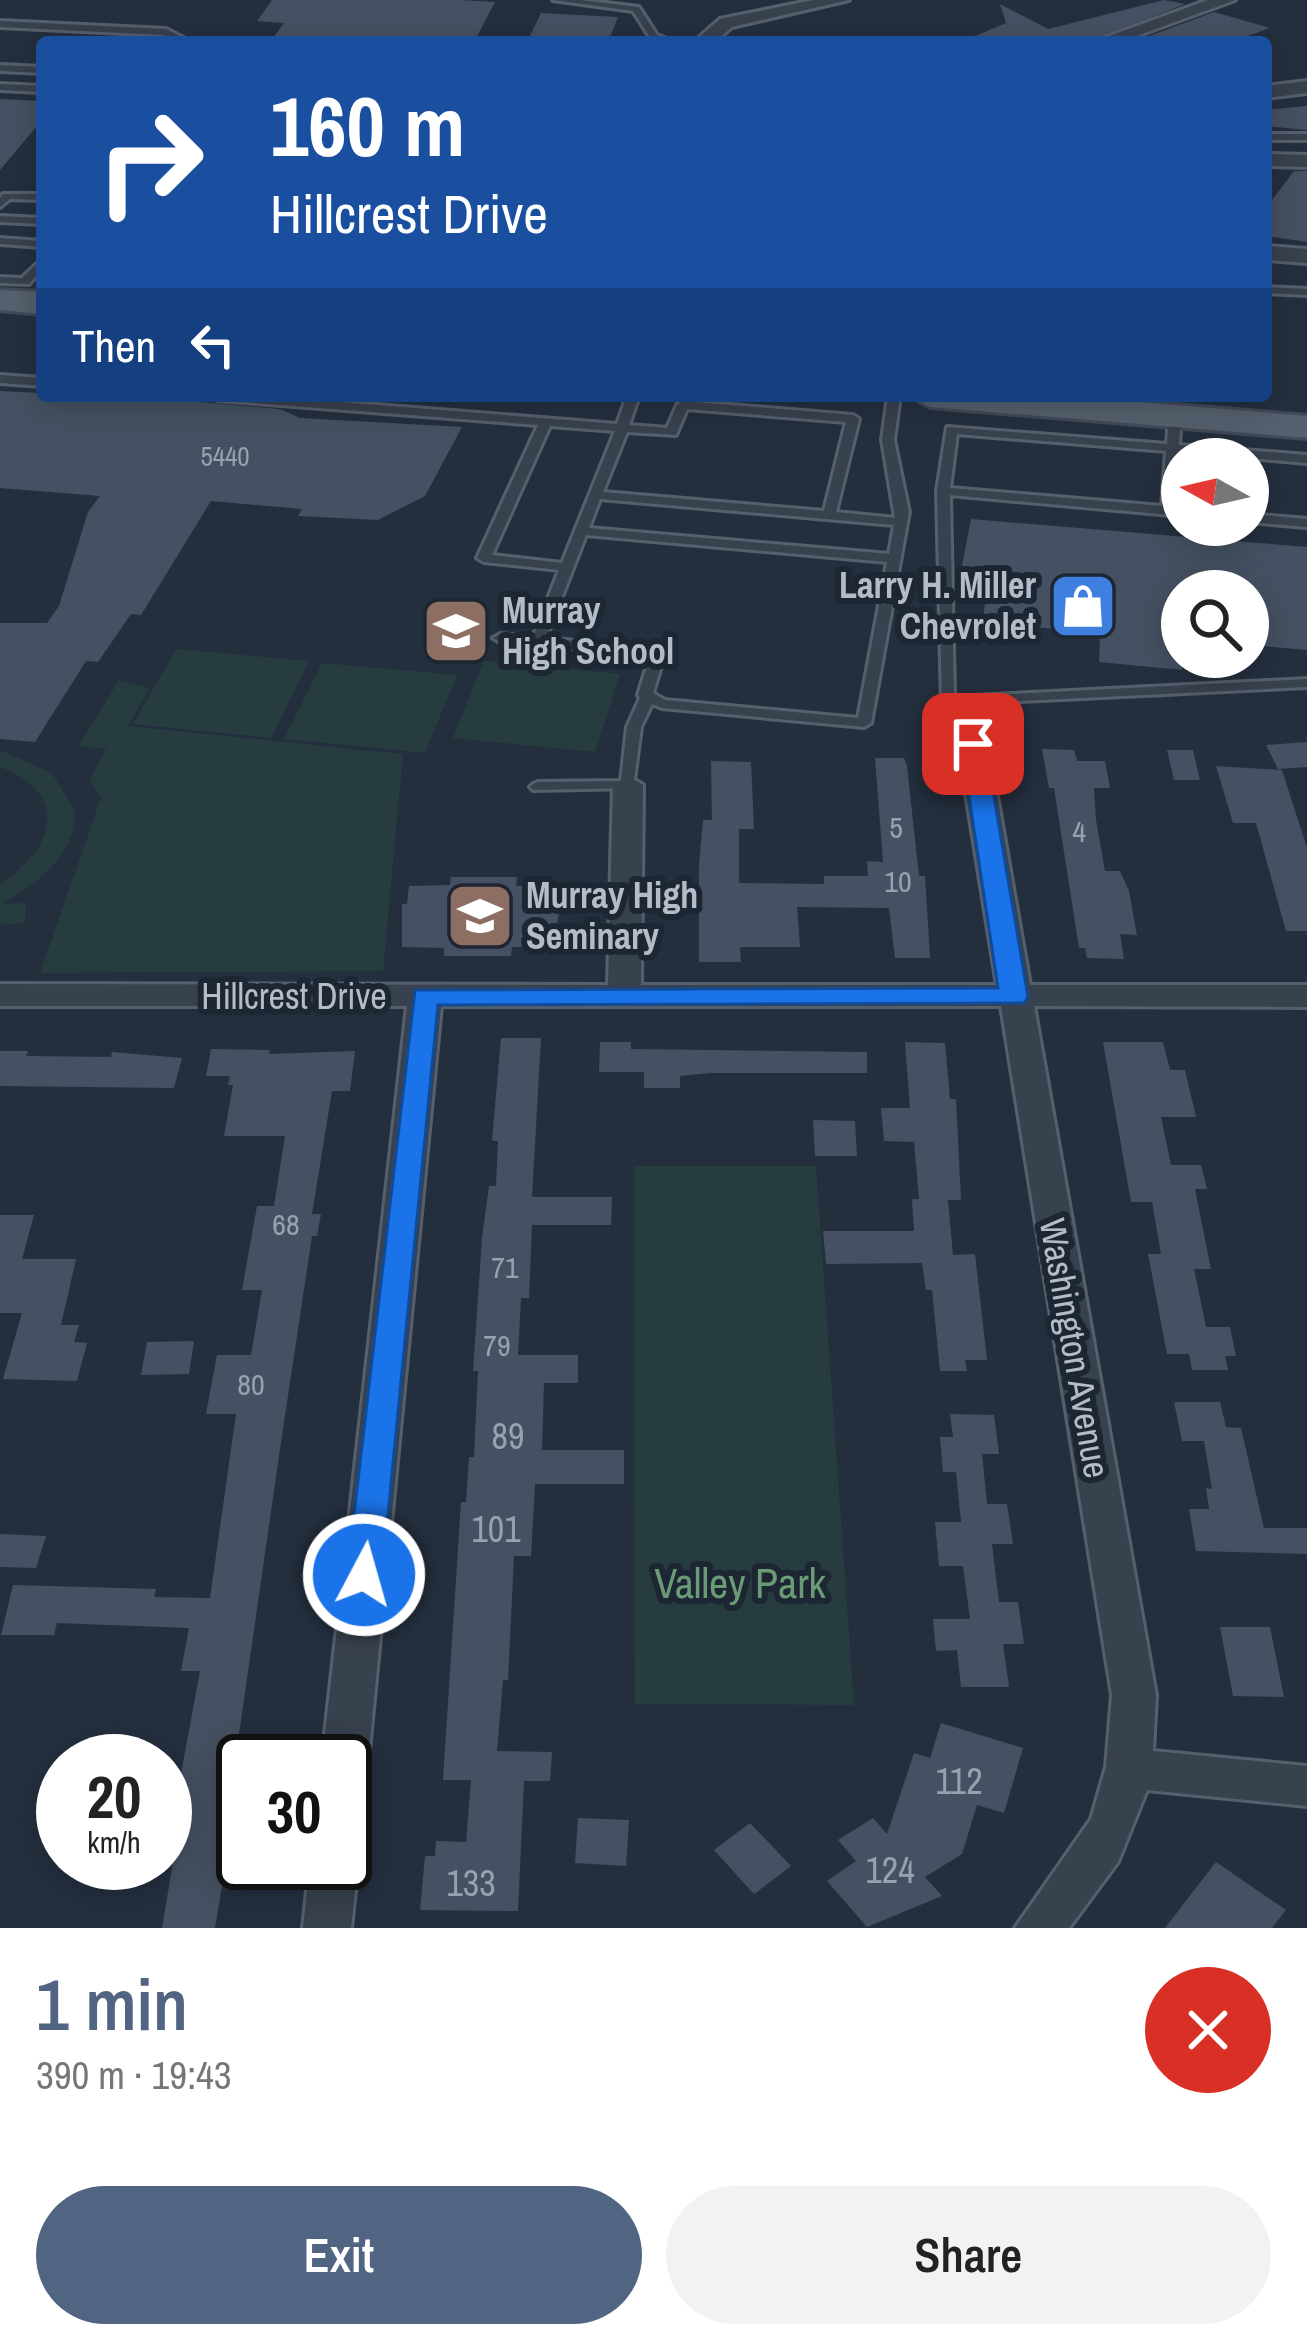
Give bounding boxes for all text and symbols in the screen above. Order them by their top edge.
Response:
text: 160 m [270,69,465,182]
icon: right [72,84,228,240]
text: Hillcrest Drive [270,177,548,250]
icon: left [180,312,246,378]
text: Then [72,315,156,376]
house number: 5440 [200,438,250,474]
north arrow [1161,438,1269,546]
map controls [1161,438,1269,678]
place label: Larry H. Miller Chevrolet [839,561,1037,650]
button: search [1161,570,1269,678]
shop icon: Larry H. Miller Chevrolet [1048,571,1118,641]
place label: Murray High School [502,586,674,675]
school or university icon: Murray High School [421,596,491,666]
pin [922,693,1024,795]
icon: arrive [940,711,1006,777]
house number: 5 [889,807,903,847]
house number: 4 [1072,811,1086,851]
house number: 10 [884,861,912,901]
place label: Murray High Seminary [526,871,698,960]
school or university icon: Murray High Seminary [445,881,515,951]
street label: Hillcrest Drive [201,972,387,1020]
house number: 68 [272,1204,300,1244]
street label: Washington Avenue [1029,1214,1121,1482]
house number: 71 [491,1247,519,1287]
house number: 79 [483,1325,511,1365]
house number: 80 [237,1364,265,1404]
house number: 89 [492,1412,524,1460]
house number: 101 [471,1505,521,1553]
position arrow [301,1512,427,1638]
park label: Valley Park [654,1555,827,1611]
speed limit sign: 30 [216,1734,372,1890]
text: 20 [87,1756,141,1837]
house number: 112 [935,1757,983,1805]
text: km/h [87,1822,141,1862]
house number: 124 [865,1846,915,1894]
house number: 133 [446,1859,496,1907]
text: 1 min [36,1955,188,2052]
button: close [1145,1967,1271,2093]
text: 390 m · 19:43 [36,2049,232,2101]
button: Exit [36,2186,642,2324]
button: Share [666,2186,1271,2324]

